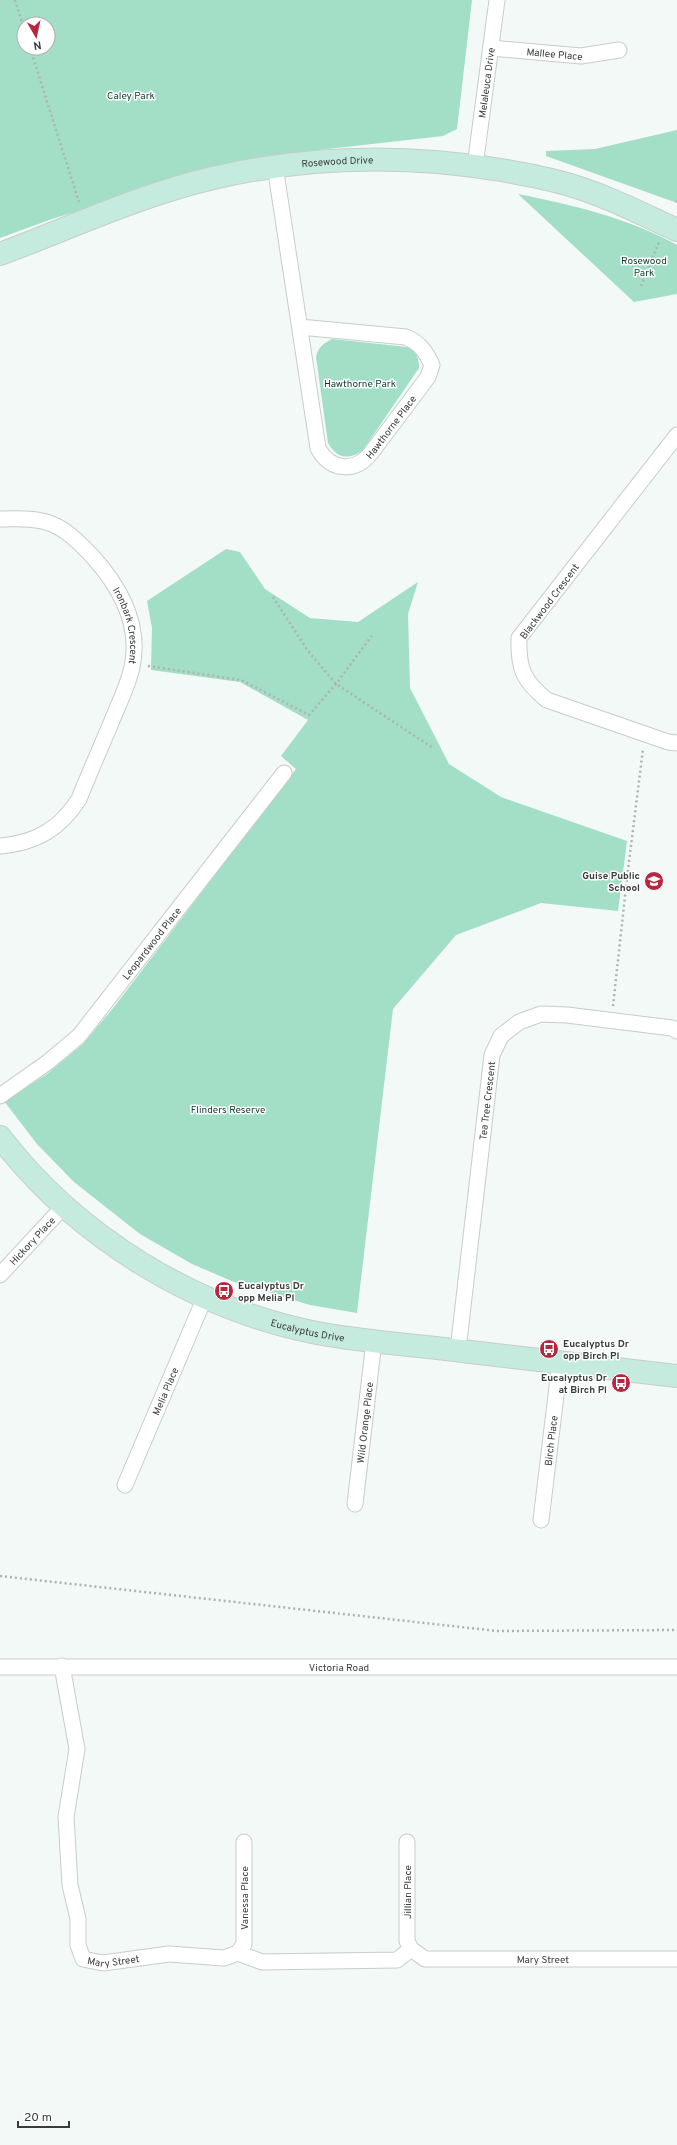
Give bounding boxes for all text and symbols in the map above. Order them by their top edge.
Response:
north arrow [16,16,56,56]
text: N [32,37,42,52]
street label: Mallee Place [526,46,583,64]
street label: Melaleuca Drive [476,47,499,119]
park label: Caley Park [107,90,155,103]
street label: Rosewood Drive [301,155,373,171]
park label: Rosewood Park [621,255,667,280]
park label: Hawthorne Park [324,378,396,391]
street label: Hawthorne Place [364,393,420,462]
street label: Blackwood Crescent [518,561,583,642]
street label: Ironbark Crescent [109,585,139,665]
place label: Guise Public School [582,870,640,895]
school or university icon: Guise Public School [643,870,665,892]
street label: Leopardwood Place [120,905,185,983]
street label: Tea Tree Crescent [477,1060,499,1141]
park label: Flinders Reserve [191,1104,265,1117]
street label: Hickory Place [7,1215,59,1269]
bus stop icon: Eucalyptus Dr opp Melia Pl [213,1280,235,1302]
place label: Eucalyptus Dr opp Melia Pl [238,1280,305,1305]
street label: Eucalyptus Drive [269,1317,345,1345]
bus stop icon: Eucalyptus Dr opp Birch Pl [538,1338,560,1360]
place label: Eucalyptus Dr opp Birch Pl [563,1338,630,1363]
street label: Melia Place [150,1366,182,1418]
place label: Eucalyptus Dr at Birch Pl [541,1372,608,1397]
bus stop icon: Eucalyptus Dr at Birch Pl [610,1372,632,1394]
street label: Wild Orange Place [355,1381,377,1464]
street label: Birch Place [543,1415,562,1467]
street label: Victoria Road [309,1662,369,1675]
street label: Jillian Place [402,1865,415,1919]
street label: Vanessa Place [239,1866,252,1930]
street label: Mary Street [86,1953,141,1971]
street label: Mary Street [517,1954,569,1967]
scale bar [18,2103,69,2129]
text: 20 m [24,2110,52,2126]

